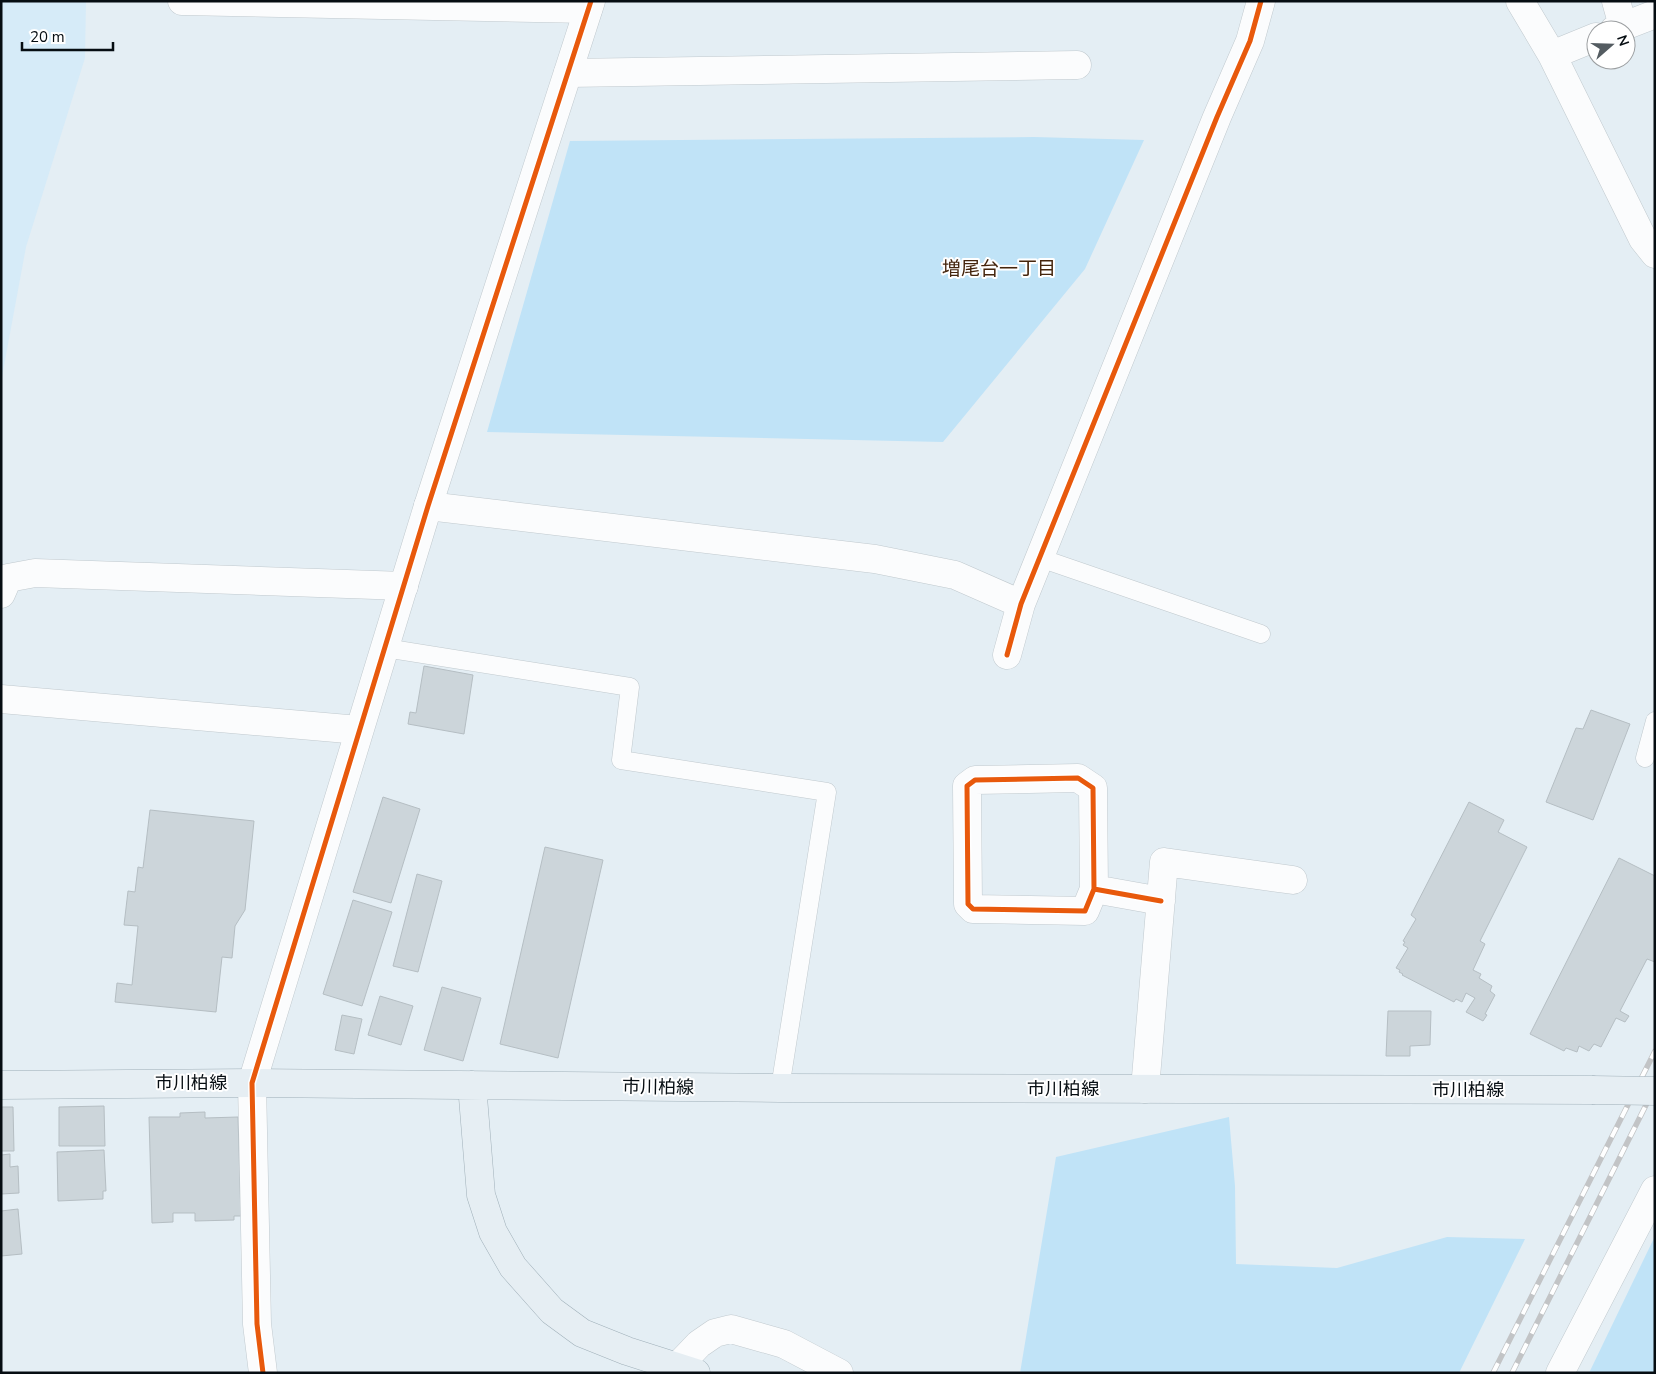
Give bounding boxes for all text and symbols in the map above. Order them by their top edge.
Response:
scale bar [22,20,114,52]
north arrow [1586,20,1636,70]
text: 20 m [30,27,65,47]
text: N [1612,33,1633,49]
district label: 増尾台一丁目 [942,256,1056,282]
street label: 市川柏線 [155,1071,227,1095]
street label: 市川柏線 [622,1074,694,1100]
street label: 市川柏線 [1027,1077,1099,1101]
street label: 市川柏線 [1432,1078,1504,1102]

